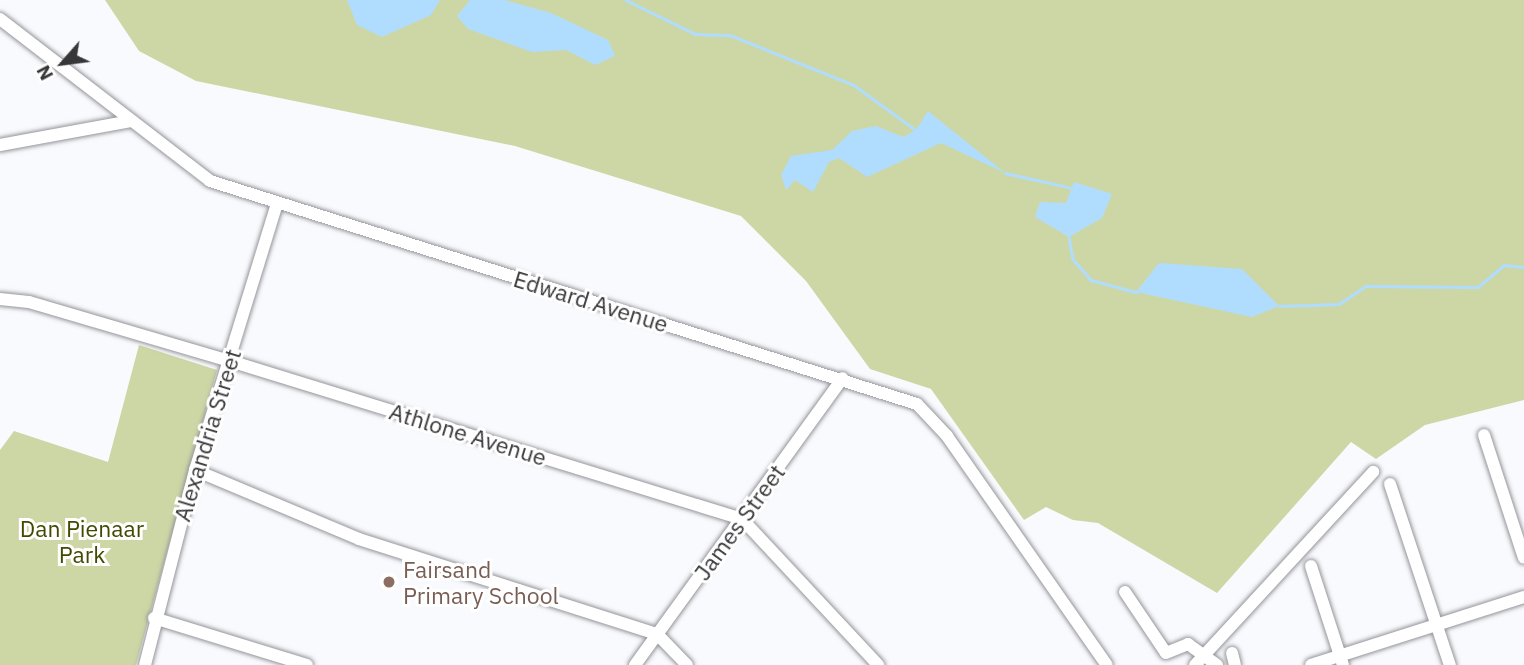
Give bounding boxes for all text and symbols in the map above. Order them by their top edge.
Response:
north arrow [28,28,98,98]
text: N [31,61,58,85]
street label: Edward Avenue [510,264,672,338]
street label: Alexandria Street [168,346,246,524]
street label: Athlone Avenue [386,397,550,471]
street label: James Street [688,459,790,585]
park label: Dan Pienaar Park [20,514,144,568]
place label: Fairsand Primary School [403,555,559,609]
marker: Fairsand Primary School [381,574,397,590]

